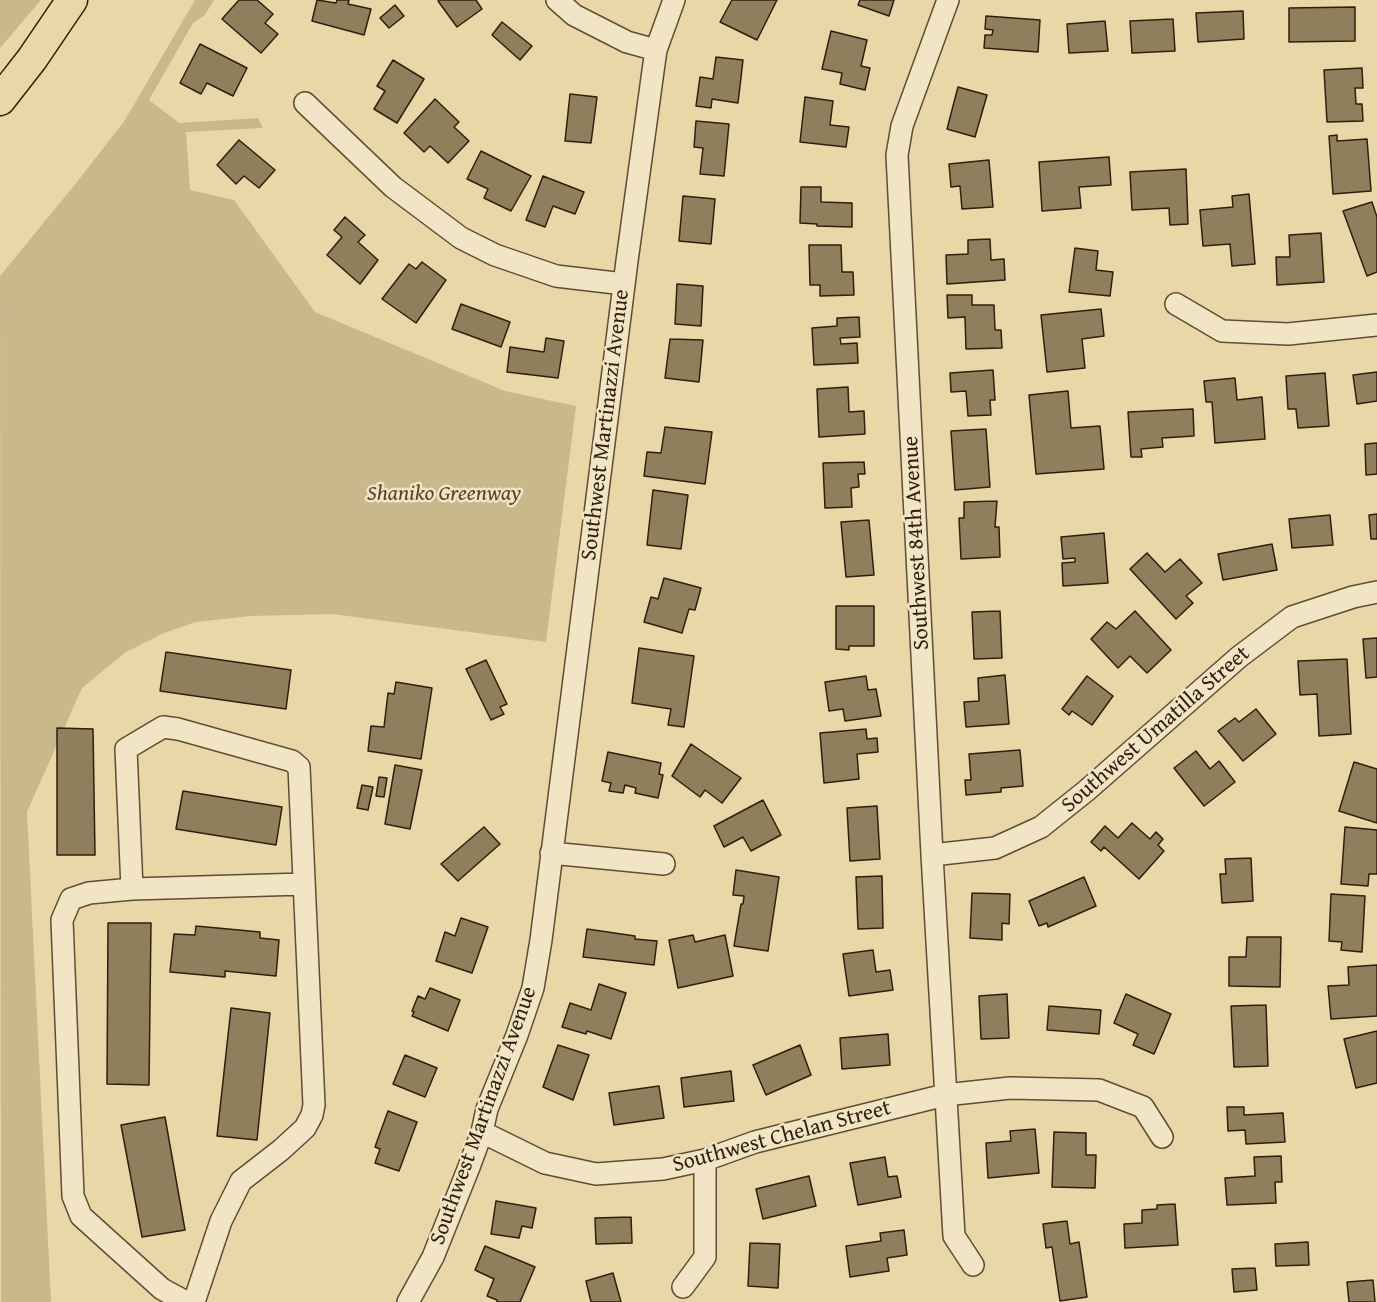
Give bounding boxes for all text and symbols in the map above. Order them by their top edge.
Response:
street label: Southwest Martinazzi Avenue [576,288,636,562]
street label: Southwest 84th Avenue [898,435,936,651]
park label: Shaniko Greenway [367,481,521,507]
street label: Southwest Umatilla Street [1056,641,1256,819]
street label: Southwest Martinazzi Avenue [425,983,543,1249]
street label: Southwest Chelan Street [670,1095,894,1179]

